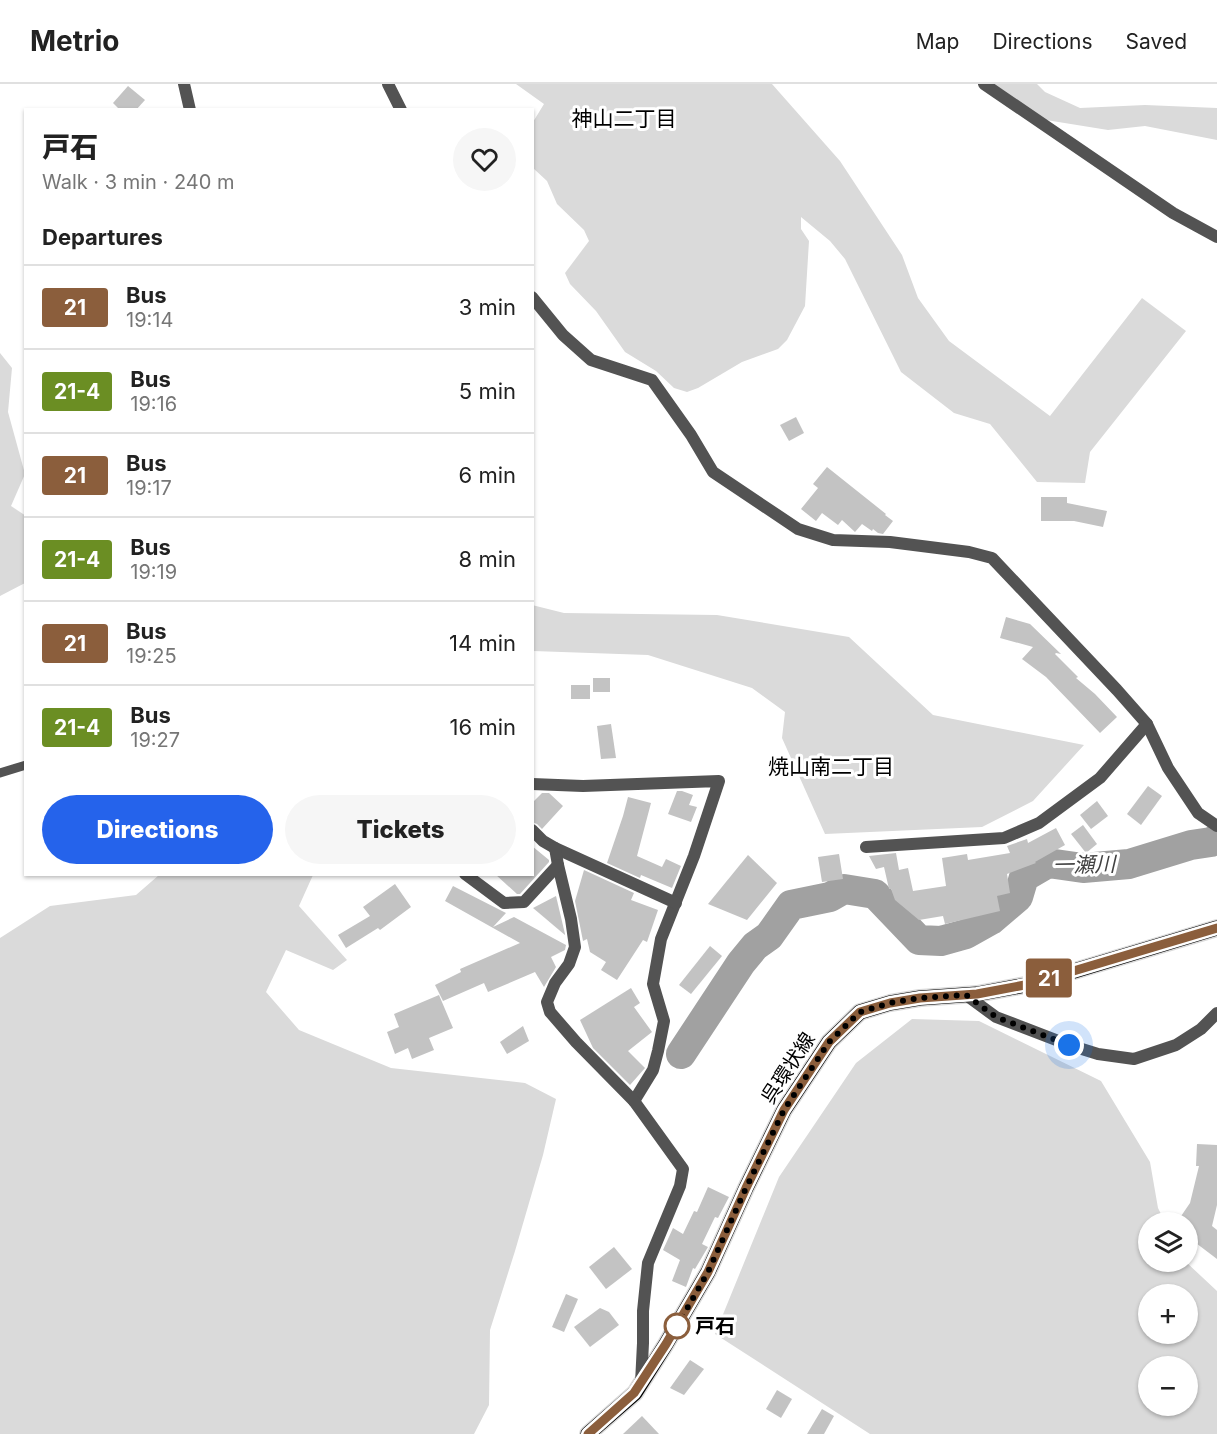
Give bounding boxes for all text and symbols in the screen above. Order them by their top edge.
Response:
text: Metrio [30,24,119,58]
text: Map [916,29,959,54]
text: Directions [992,29,1093,54]
text: Saved [1126,29,1187,54]
district label: 神山二丁目 [572,106,677,131]
button: heart [453,128,516,191]
text: 戸石 [42,130,98,164]
text: Walk · 3 min · 240 m [42,170,235,194]
text: Departures [42,224,163,250]
text: Bus [126,282,167,308]
text: 3 min [459,294,516,320]
text: 21 [64,295,86,320]
text: 19:14 [126,308,173,332]
text: Bus [130,366,171,392]
text: 5 min [459,378,516,404]
text: 21-4 [54,379,100,404]
text: 19:16 [130,392,177,416]
text: Bus [126,450,167,476]
text: 6 min [459,462,516,488]
text: 21 [64,463,86,488]
text: 19:17 [126,476,172,500]
text: Bus [130,534,171,560]
text: 8 min [459,546,516,572]
text: 21-4 [54,547,100,572]
text: 19:19 [130,560,177,584]
text: Bus [126,618,167,644]
text: 14 min [449,630,516,656]
text: 21 [64,631,86,656]
text: 19:25 [126,644,177,668]
text: Bus [130,702,171,728]
text: 16 min [450,714,516,740]
text: 21-4 [54,715,100,740]
text: 19:27 [130,728,180,752]
district label: 焼山南二丁目 [768,754,894,779]
button: Directions [42,795,273,864]
button: Tickets [285,795,516,864]
water label: 一瀬川 [1052,851,1118,878]
line badge: 21 [1022,958,1076,998]
text: 21 [1038,966,1060,991]
street label: 呉環状線 [756,1028,820,1108]
your location [1054,1030,1084,1060]
map controls [1138,1212,1198,1416]
button: layers [1138,1212,1198,1272]
button: + [1138,1284,1198,1344]
marker: 戸石 [664,1313,690,1339]
place label: 戸石 [695,1314,735,1338]
button: − [1138,1356,1198,1416]

